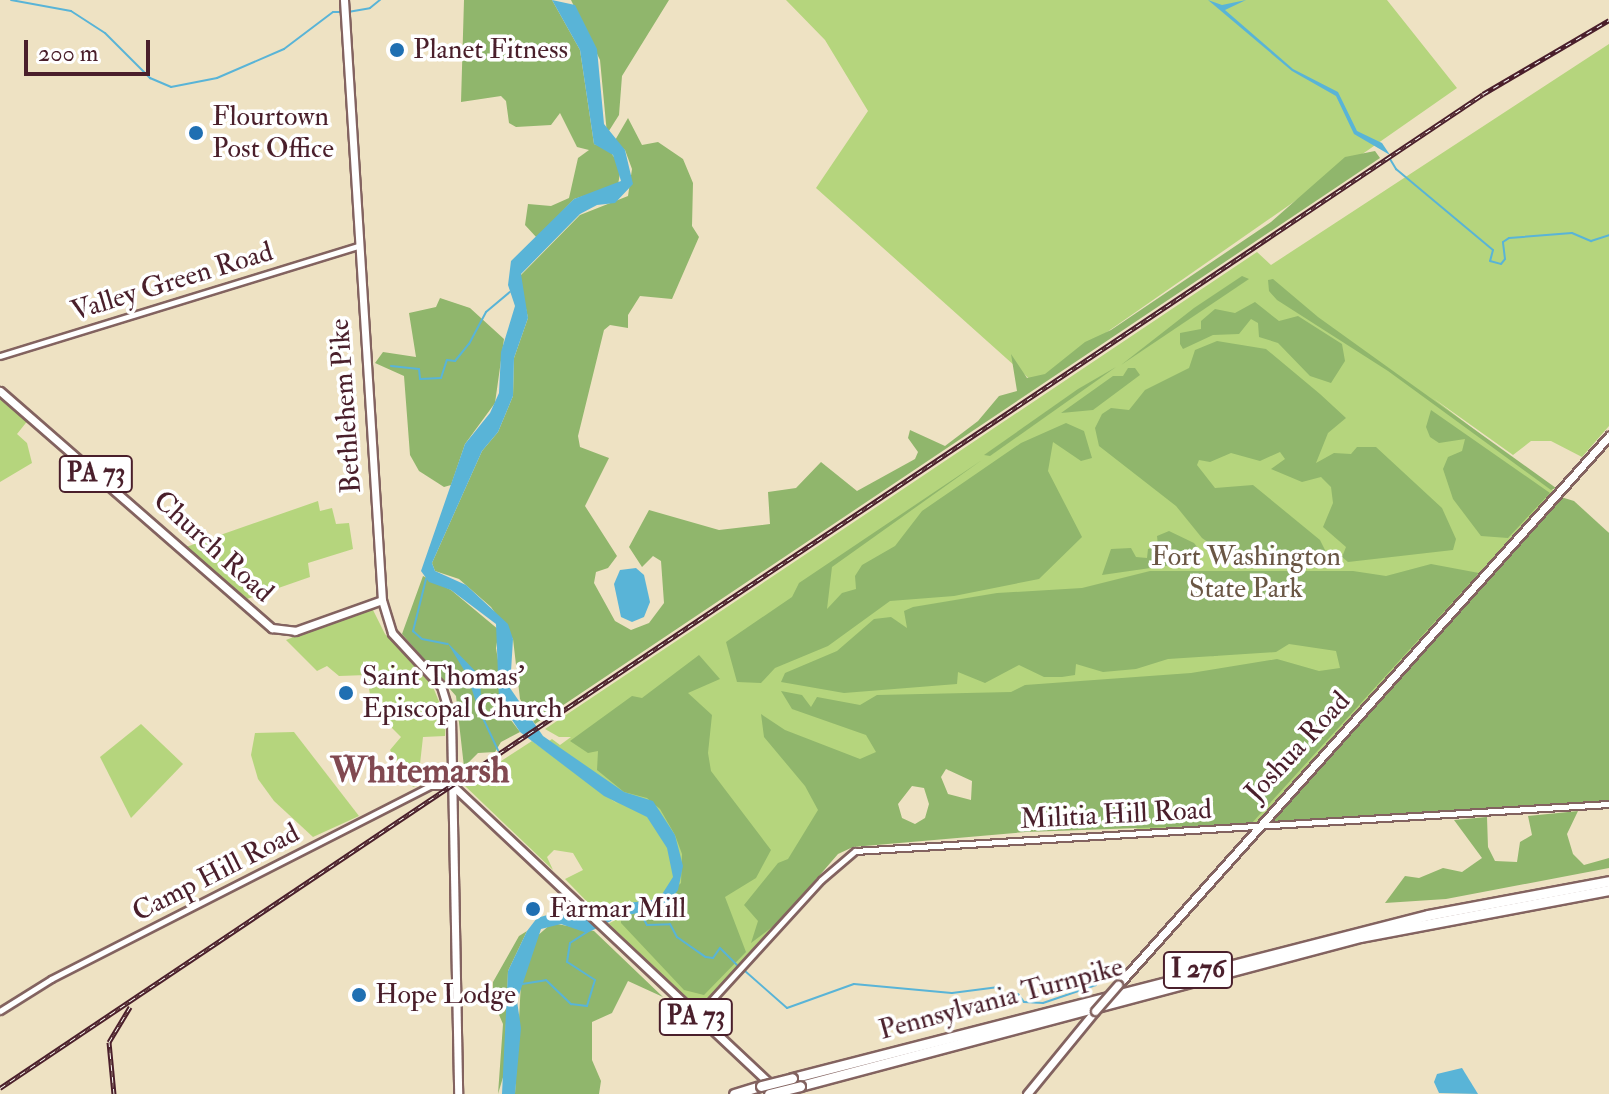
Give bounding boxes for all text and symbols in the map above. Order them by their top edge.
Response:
scale bar [28,24,154,74]
place label: Planet Fitness [413,33,568,67]
text: 200 m [38,38,98,69]
marker: Planet Fitness [388,41,406,59]
place label: Flourtown Post Office [212,100,334,166]
marker: Flourtown Post Office [187,124,205,142]
street label: Valley Green Road [67,235,277,329]
street label: Bethlehem Pike [323,318,369,494]
road number: PA 73 [58,452,134,496]
street label: Church Road [146,484,280,610]
park label: Fort Washington State Park [1151,540,1341,606]
place label: Saint Thomas' Episcopal Church [362,660,562,726]
marker: Saint Thomas' Episcopal Church [337,684,355,702]
street label: Joshua Road [1238,685,1358,809]
district label: Whitemarsh [330,749,510,793]
street label: Militia Hill Road [1019,793,1213,837]
street label: Camp Hill Road [127,817,305,929]
place label: Farmar Mill [549,892,686,926]
marker: Farmar Mill [524,900,542,918]
road number: I 276 [1162,948,1234,992]
street label: Pennsylvania Turnpike [875,950,1127,1048]
place label: Hope Lodge [375,978,516,1012]
marker: Hope Lodge [350,986,368,1004]
road number: PA 73 [658,995,734,1039]

